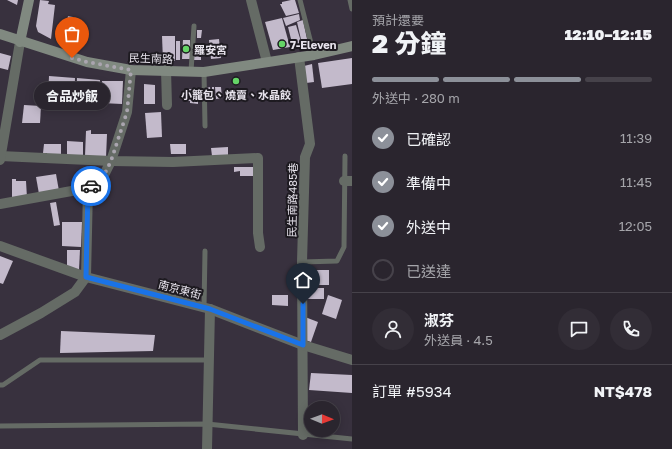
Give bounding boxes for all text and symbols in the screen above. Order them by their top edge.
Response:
text: 預計還要 [372,12,424,28]
pin [55,17,89,58]
icon: bag [61,23,83,45]
text: 12:10–12:15 [564,25,652,43]
text: 2 分鐘 [372,28,447,59]
place label: 7-Eleven [290,38,337,51]
marker: 7-Eleven [277,39,287,49]
place label: 羅安宮 [194,43,227,56]
marker: 羅安宮 [181,44,191,54]
street label: 民生南路 [129,51,173,65]
marker: 小籠包、燒賣、水晶餃 [231,76,241,86]
callout: 合品炒飯 [34,82,110,110]
text: 合品炒飯 [46,88,98,104]
place label: 小籠包、燒賣、水晶餃 [181,88,291,101]
text: 外送中 · 280 m [372,90,460,106]
icon: check [372,127,394,149]
text: 已確認 [406,130,451,148]
text: 11:39 [620,130,652,146]
street label: 民生南路485巷 [285,162,299,238]
courier [71,166,111,206]
icon: check [372,171,394,193]
text: 準備中 [406,174,451,192]
text: 11:45 [620,174,652,190]
icon: car [80,175,102,197]
icon: check [372,215,394,237]
text: 外送中 [406,218,451,236]
text: 12:05 [619,218,652,234]
text: 已送達 [406,262,451,280]
pin [286,263,320,304]
icon: home [292,269,314,291]
street label: 南京東街 [157,277,203,301]
button: person [372,308,414,350]
button: chat [558,308,600,350]
button: phone [610,308,652,350]
text: 淑芬 [424,311,454,329]
text: 外送員 · 4.5 [424,332,493,348]
text: 訂單 #5934 [372,382,452,400]
text: NT$478 [594,382,652,400]
north arrow [304,401,340,437]
map controls [304,401,340,437]

